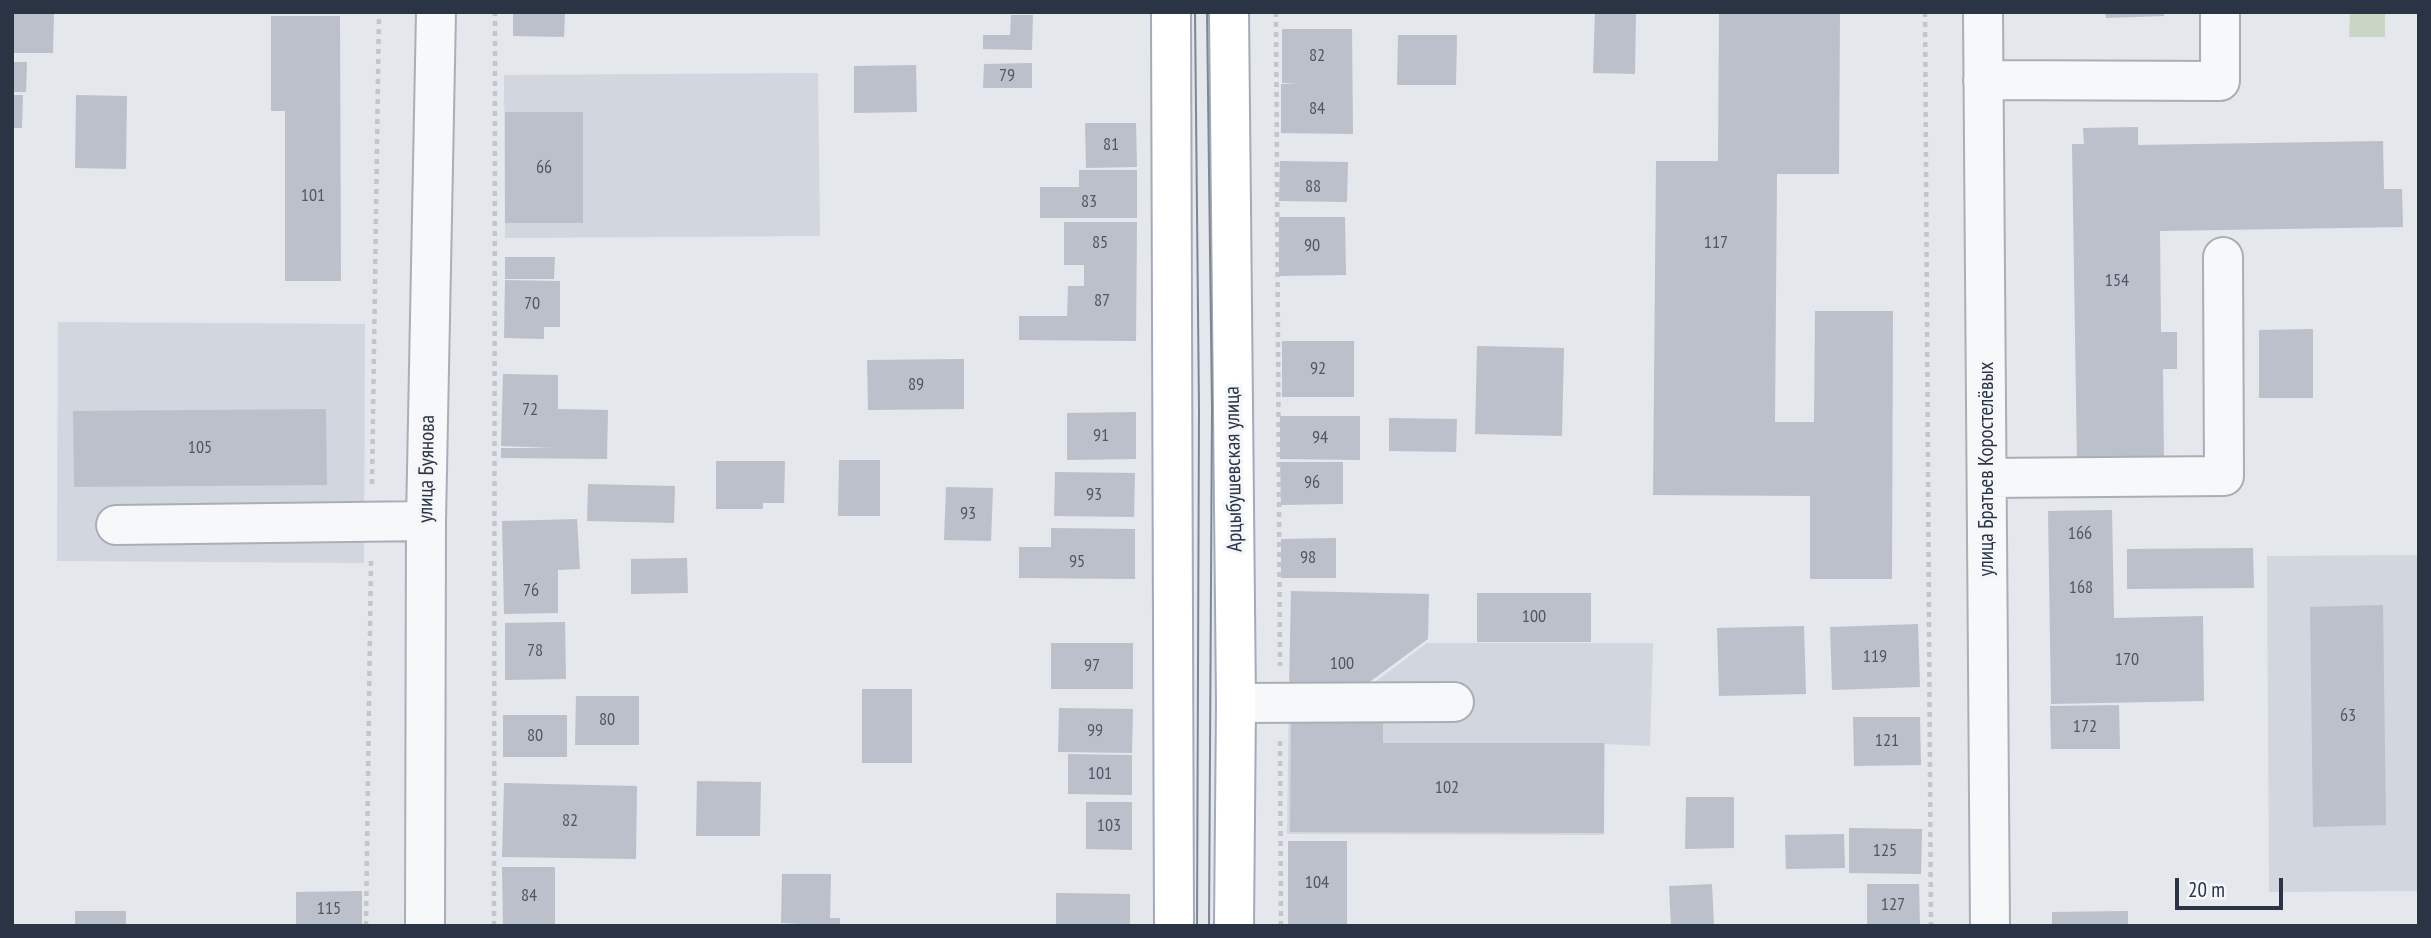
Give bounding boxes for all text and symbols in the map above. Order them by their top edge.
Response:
house number: 82 [1309,45,1325,67]
house number: 79 [999,65,1015,87]
house number: 84 [1309,98,1325,120]
house number: 81 [1103,134,1119,156]
house number: 66 [536,157,552,179]
house number: 88 [1305,176,1321,198]
house number: 101 [301,185,325,207]
house number: 83 [1081,191,1097,213]
house number: 85 [1092,232,1108,254]
house number: 117 [1704,232,1728,254]
house number: 90 [1304,235,1320,257]
house number: 154 [2105,270,2129,292]
house number: 87 [1094,290,1110,312]
house number: 70 [524,293,540,315]
house number: 92 [1310,358,1326,380]
street label: улица Братьев Коростелёвых [1974,362,2000,576]
house number: 89 [908,374,924,396]
street label: Арцыбушевская улица [1220,386,1248,552]
house number: 72 [522,399,538,421]
street label: улица Буянова [413,415,441,523]
house number: 91 [1093,425,1109,447]
house number: 94 [1312,427,1328,449]
house number: 105 [188,437,212,459]
house number: 96 [1304,472,1320,494]
house number: 93 [1086,484,1102,506]
house number: 93 [960,503,976,525]
house number: 166 [2068,523,2092,545]
house number: 98 [1300,547,1316,569]
house number: 95 [1069,551,1085,573]
house number: 168 [2069,577,2093,599]
house number: 76 [523,580,539,602]
house number: 100 [1522,606,1546,628]
house number: 78 [527,640,543,662]
house number: 119 [1863,646,1887,668]
house number: 170 [2115,649,2139,671]
house number: 100 [1330,653,1354,675]
house number: 97 [1084,655,1100,677]
house number: 63 [2340,705,2356,727]
house number: 80 [599,709,615,731]
house number: 172 [2073,716,2097,738]
house number: 99 [1087,720,1103,742]
house number: 80 [527,725,543,747]
house number: 121 [1875,730,1899,752]
house number: 101 [1088,763,1112,785]
house number: 102 [1435,777,1459,799]
house number: 82 [562,810,578,832]
house number: 103 [1097,815,1121,837]
house number: 125 [1873,840,1897,862]
scale bar [2179,864,2288,908]
house number: 104 [1305,872,1329,894]
text: 20 m [2188,876,2225,903]
house number: 84 [521,885,537,907]
house number: 127 [1881,894,1905,916]
house number: 115 [317,898,341,920]

